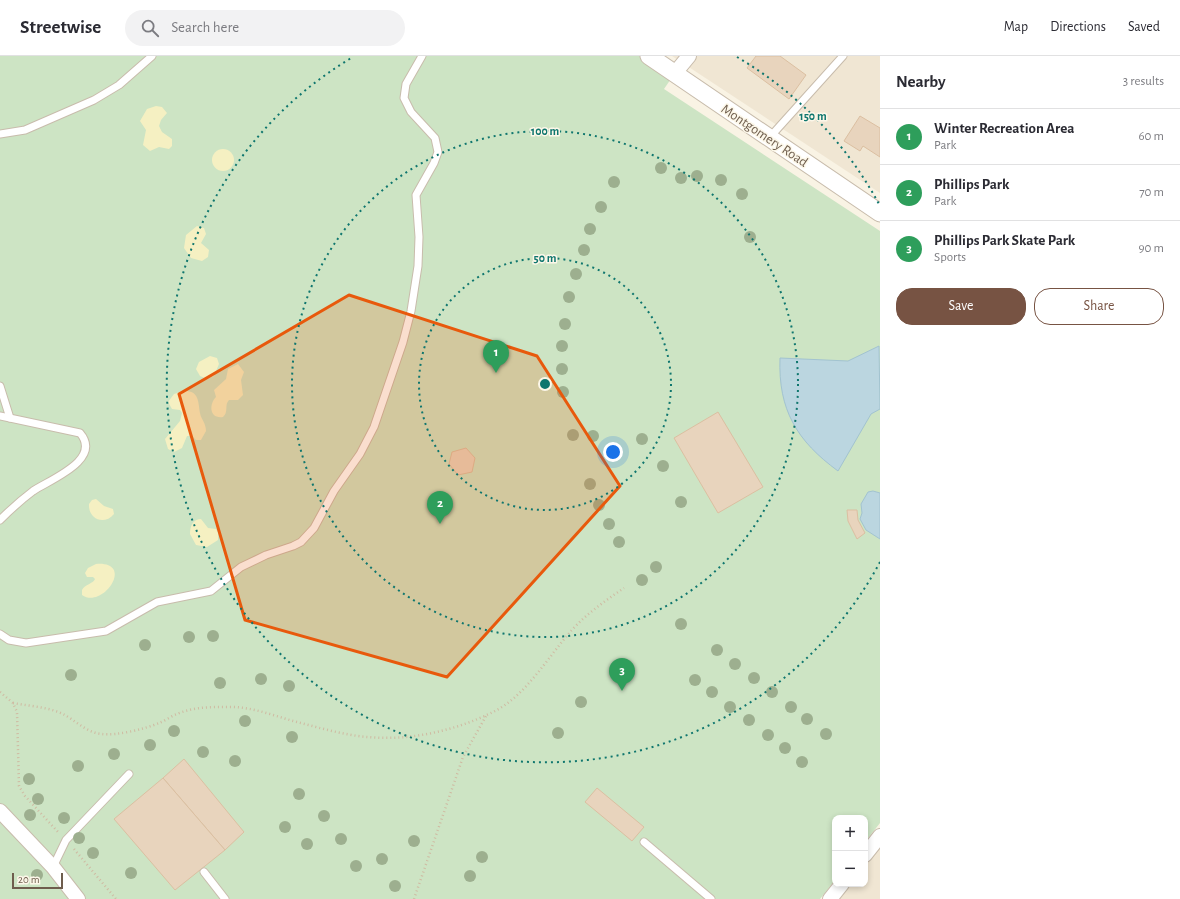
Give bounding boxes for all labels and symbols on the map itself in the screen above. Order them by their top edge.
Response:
street label: Montgomery Road [719,102,810,170]
text: 150 m [799,110,827,122]
text: 100 m [531,125,559,137]
text: 50 m [534,252,557,264]
pin: 1 [483,340,509,373]
centre of rings [538,377,552,391]
your location [603,442,623,462]
pin: 2 [427,491,453,524]
pin: 3 [609,658,635,691]
scale bar [12,871,63,890]

